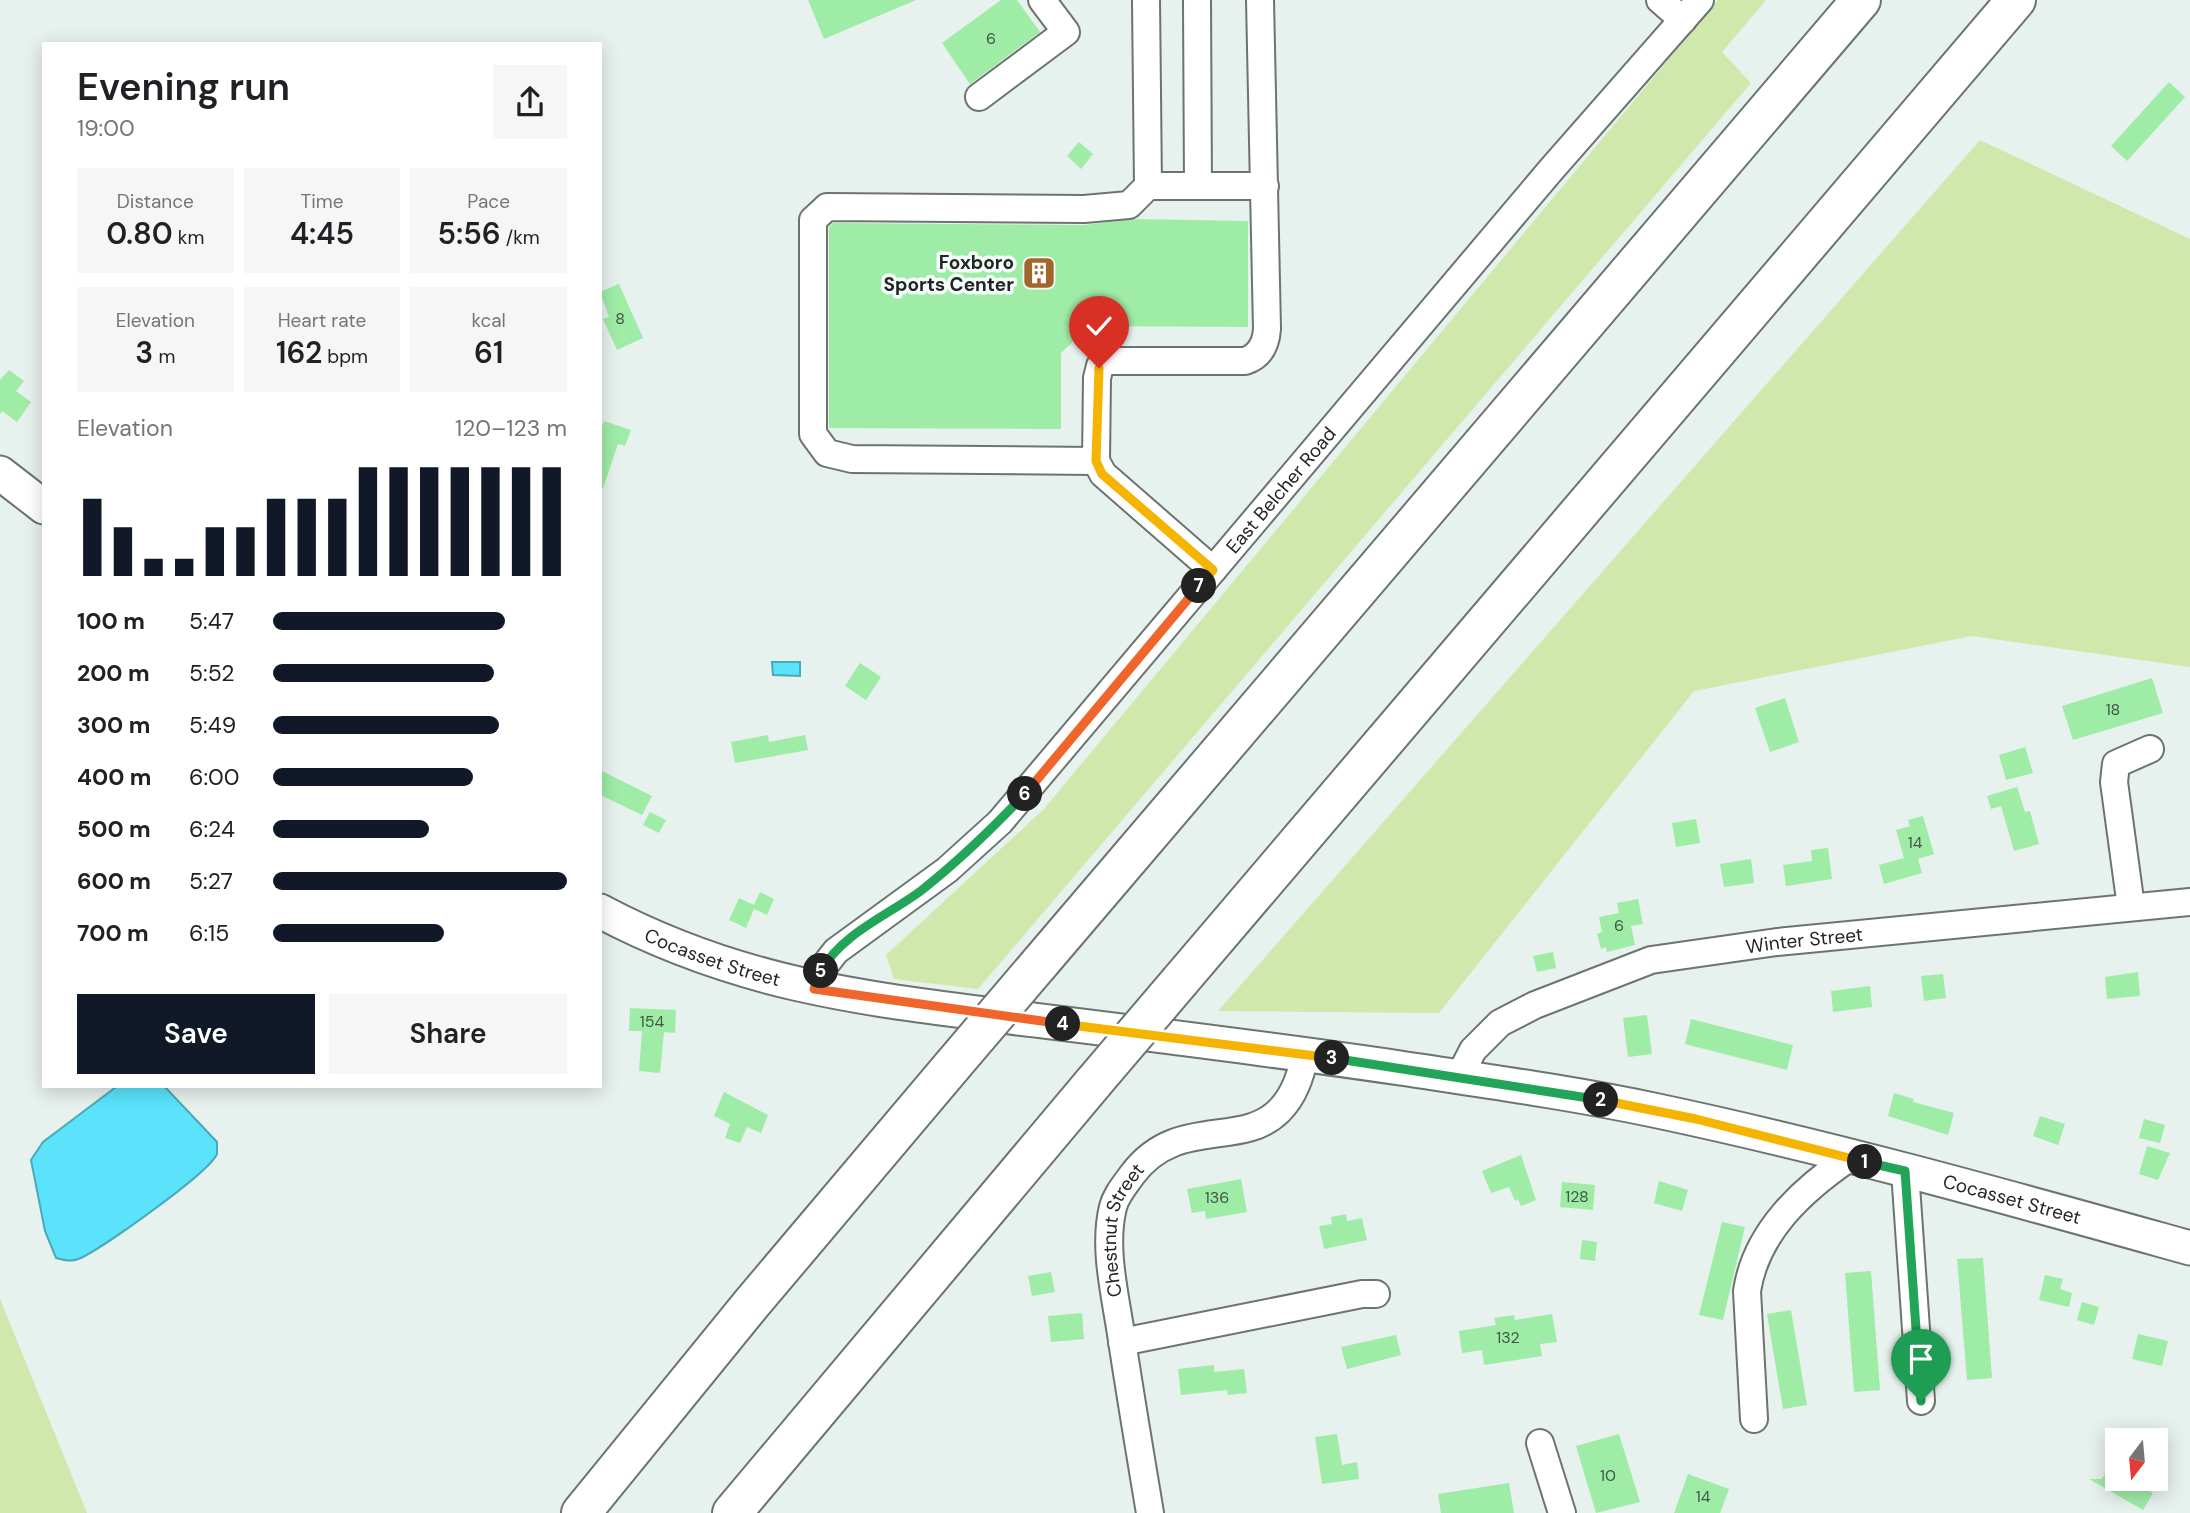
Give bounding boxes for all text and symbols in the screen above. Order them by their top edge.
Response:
house number: 6 [986,28,996,49]
text: Evening run [77,62,290,112]
button: share [493,65,567,139]
text: 19:00 [77,113,135,143]
text: Distance [117,189,194,214]
text: Time [301,189,343,214]
text: Pace [467,189,510,214]
text: 0.80 [106,214,173,253]
text: 4:45 [290,214,354,253]
text: 5:56 [438,214,501,253]
text: km [173,225,204,250]
text: /km [501,225,540,250]
place label: Foxboro Sports Center [884,250,1014,297]
building icon: Foxboro Sports Center [1020,254,1058,292]
pin [1069,296,1129,368]
icon: check [1080,307,1118,345]
text: Elevation [116,308,195,333]
text: Heart rate [278,308,366,333]
text: kcal [471,308,506,333]
house number: 8 [615,308,625,329]
text: 3 [135,333,153,372]
text: 162 [276,333,322,372]
text: 61 [474,333,503,372]
text: m [153,344,175,369]
text: bpm [322,344,368,369]
text: Elevation [77,413,173,443]
text: 120–123 m [455,413,567,443]
street label: East Belcher Road [1220,422,1342,559]
pin: 7 [1182,568,1216,604]
text: 7 [1193,573,1204,598]
text: 100 m [77,606,145,636]
text: 5:47 [189,606,234,636]
text: 200 m [77,658,150,688]
text: 5:52 [189,658,235,688]
house number: 18 [2106,699,2120,720]
text: 300 m [77,710,150,740]
text: 5:49 [189,710,236,740]
text: 400 m [77,762,151,792]
text: 6:00 [189,762,240,792]
pin: 6 [1007,776,1042,812]
text: 6 [1018,781,1031,806]
text: 500 m [77,814,151,844]
text: 6:24 [189,814,235,844]
house number: 14 [1908,832,1923,853]
text: 600 m [77,866,151,896]
text: 5:27 [189,866,233,896]
house number: 6 [1614,915,1624,936]
text: 700 m [77,918,149,948]
text: 6:15 [189,918,229,948]
street label: Cocasset Street [641,922,783,992]
street label: Winter Street [1744,922,1864,959]
pin: 5 [804,954,838,988]
text: 5 [815,958,826,983]
button: Save [77,994,315,1074]
button: Share [329,994,567,1074]
pin: 4 [1046,1006,1080,1042]
house number: 154 [640,1011,665,1032]
text: 4 [1056,1011,1069,1036]
pin: 3 [1314,1040,1350,1076]
text: 3 [1326,1045,1337,1070]
pin: 2 [1584,1082,1618,1118]
text: 2 [1595,1087,1606,1112]
pin: 1 [1848,1144,1882,1180]
text: 1 [1861,1149,1868,1174]
street label: Chestnut Street [1097,1158,1150,1299]
street label: Cocasset Street [1940,1169,2084,1230]
house number: 128 [1565,1186,1589,1207]
house number: 136 [1205,1187,1229,1208]
house number: 132 [1496,1327,1520,1348]
pin [1891,1329,1951,1401]
icon: arrive [1902,1340,1940,1378]
north arrow [2105,1428,2168,1491]
map controls [2105,1428,2168,1491]
house number: 10 [1600,1465,1616,1486]
house number: 14 [1696,1486,1711,1507]

